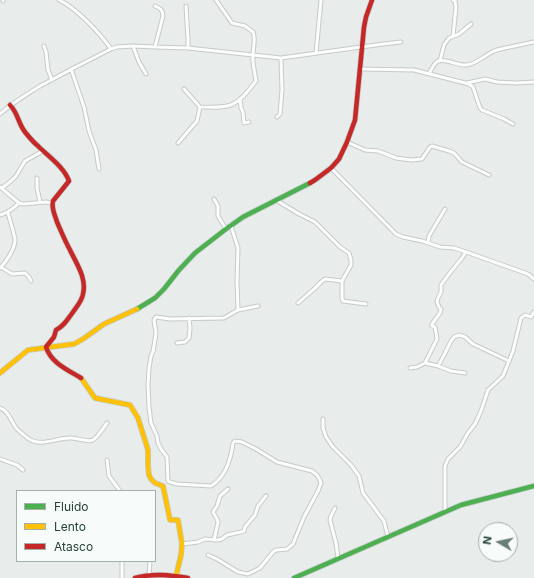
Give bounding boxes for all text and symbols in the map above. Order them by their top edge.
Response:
legend [16,490,156,562]
text: Fluido [54,499,89,514]
text: Lento [54,519,86,534]
north arrow [478,522,518,562]
text: N [480,535,495,546]
text: Atasco [54,539,93,554]

